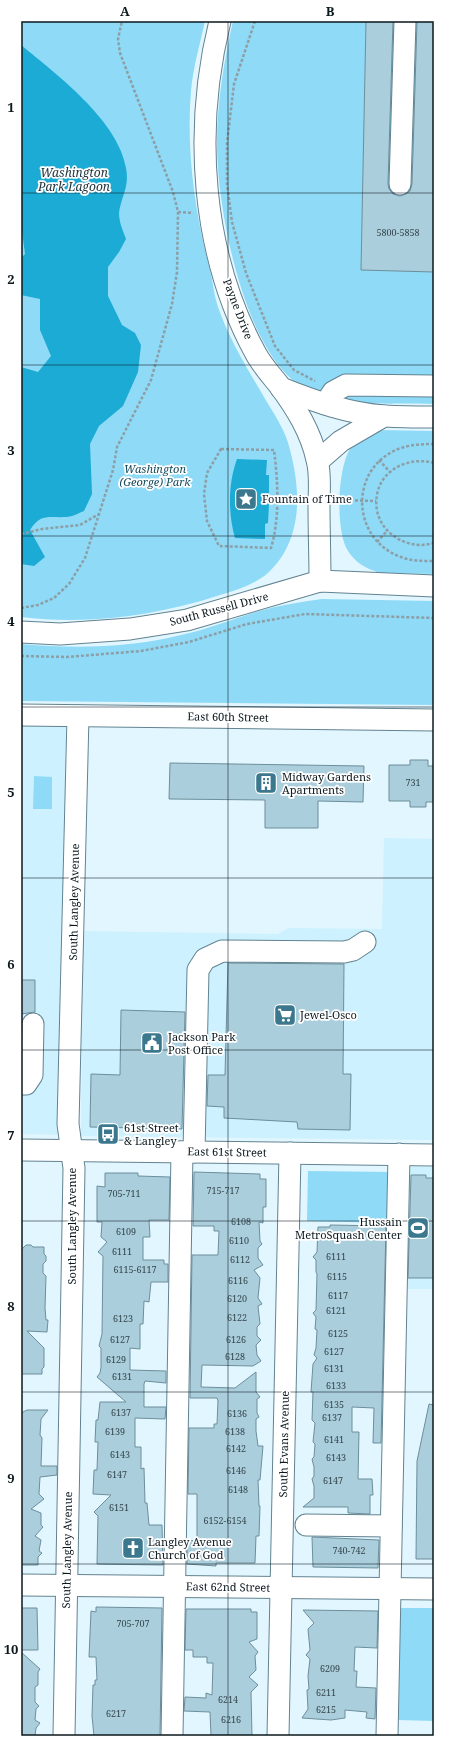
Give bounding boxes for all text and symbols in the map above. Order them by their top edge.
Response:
text: A [120,2,130,20]
text: B [326,2,335,20]
text: 1 [7,98,15,116]
water label: Washington Park Lagoon [37,164,110,195]
house number: 5800-5858 [376,226,420,239]
text: 2 [7,270,15,288]
street label: Payne Drive [220,276,257,341]
text: 3 [7,441,15,459]
park label: Washington (George) Park [119,461,191,489]
place icon: Fountain of Time [233,486,259,512]
place label: Fountain of Time [262,491,352,506]
street label: South Russell Drive [168,588,270,629]
text: 4 [7,612,15,630]
street label: East 60th Street [187,708,269,725]
place label: Midway Gardens Apartments [282,769,371,797]
building icon: Midway Gardens Apartments [253,770,279,796]
house number: 731 [405,776,421,789]
text: 5 [7,783,15,801]
street label: South Langley Avenue [65,843,82,961]
text: 6 [7,955,15,973]
supermarket icon: Jewel-Osco [272,1002,298,1028]
place label: Jewel-Osco [299,1007,357,1022]
place label: Jackson Park Post Office [167,1029,236,1057]
public building icon: Jackson Park Post Office [139,1030,165,1056]
place label: 61st Street & Langley [124,1120,179,1148]
bus stop icon: 61st Street & Langley [95,1121,121,1147]
text: 7 [7,1126,15,1144]
street label: East 61st Street [187,1143,267,1160]
street label: South Langley Avenue [64,1168,79,1284]
house number: 715-717 [207,1184,239,1197]
house number: 705-711 [108,1187,140,1200]
place label: Hussain MetroSquash Center [295,1214,403,1242]
house number: 6108 [231,1215,251,1228]
sports icon: Hussain MetroSquash Center [405,1215,431,1241]
house number: 6109 [116,1225,136,1238]
house number: 6110 [229,1234,249,1247]
house number: 6111 [112,1245,132,1258]
house number: 6111 [326,1250,346,1263]
house number: 6112 [230,1253,250,1266]
house number: 6115-6117 [113,1263,157,1276]
house number: 6115 [327,1270,347,1283]
house number: 6116 [228,1274,248,1287]
house number: 6117 [328,1289,348,1302]
house number: 6120 [227,1292,247,1305]
text: 8 [7,1297,15,1315]
house number: 6121 [326,1304,346,1317]
house number: 6122 [227,1311,247,1324]
house number: 6123 [113,1312,133,1325]
house number: 6125 [328,1327,348,1340]
house number: 6127 [110,1333,130,1346]
house number: 6126 [226,1333,246,1346]
house number: 6127 [324,1345,344,1358]
house number: 6128 [225,1350,245,1363]
house number: 6129 [106,1353,126,1366]
house number: 6131 [324,1362,344,1375]
house number: 6131 [112,1370,132,1383]
house number: 6133 [326,1379,346,1392]
street label: South Evans Avenue [275,1390,292,1497]
house number: 6135 [324,1398,344,1411]
house number: 6137 [111,1406,131,1419]
house number: 6136 [227,1407,247,1420]
house number: 6137 [322,1411,342,1424]
house number: 6139 [105,1425,125,1438]
house number: 6138 [225,1425,245,1438]
house number: 6141 [324,1433,344,1446]
house number: 6142 [226,1442,246,1455]
house number: 6143 [110,1448,130,1461]
house number: 6143 [326,1451,346,1464]
house number: 6146 [226,1464,246,1477]
house number: 6147 [107,1468,127,1481]
text: 9 [7,1469,15,1487]
house number: 6147 [323,1474,343,1487]
house number: 6148 [228,1483,248,1496]
street label: South Langley Avenue [58,1491,75,1609]
house number: 6151 [109,1501,129,1514]
house number: 6152-6154 [203,1514,247,1527]
place label: Langley Avenue Church of God [148,1534,232,1562]
church icon: Langley Avenue Church of God [120,1535,146,1561]
house number: 740-742 [333,1544,365,1557]
street label: East 62nd Street [186,1578,270,1595]
house number: 705-707 [117,1617,149,1630]
text: 10 [4,1640,18,1658]
house number: 6209 [320,1662,340,1675]
house number: 6211 [316,1686,336,1699]
house number: 6214 [218,1693,238,1706]
house number: 6215 [316,1703,336,1716]
house number: 6217 [106,1707,126,1720]
house number: 6216 [221,1713,241,1726]

